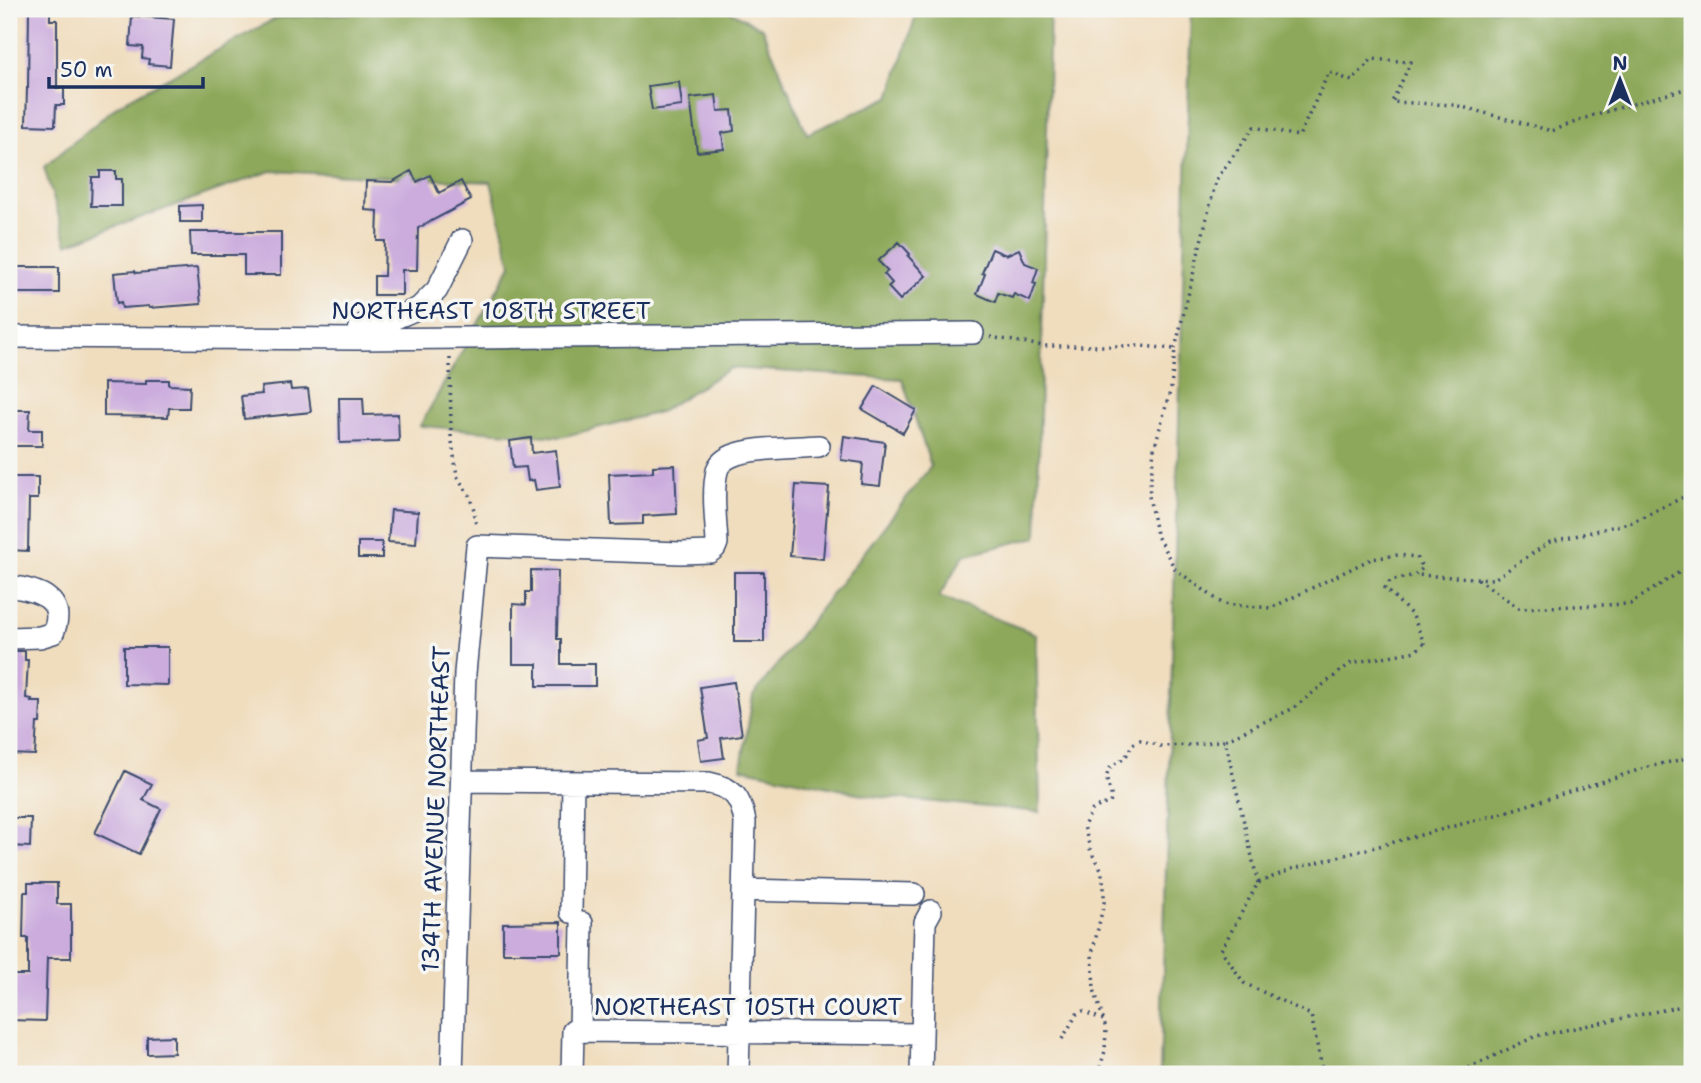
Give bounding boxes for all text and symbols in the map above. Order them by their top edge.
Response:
scale bar [49,46,203,90]
north arrow [1586,46,1656,116]
text: N [1612,51,1628,76]
text: 50 m [60,56,113,84]
street label: NORTHEAST 108TH STREET [331,295,651,327]
street label: 134TH AVENUE NORTHEAST [414,645,458,973]
street label: NORTHEAST 105TH COURT [594,991,903,1023]

